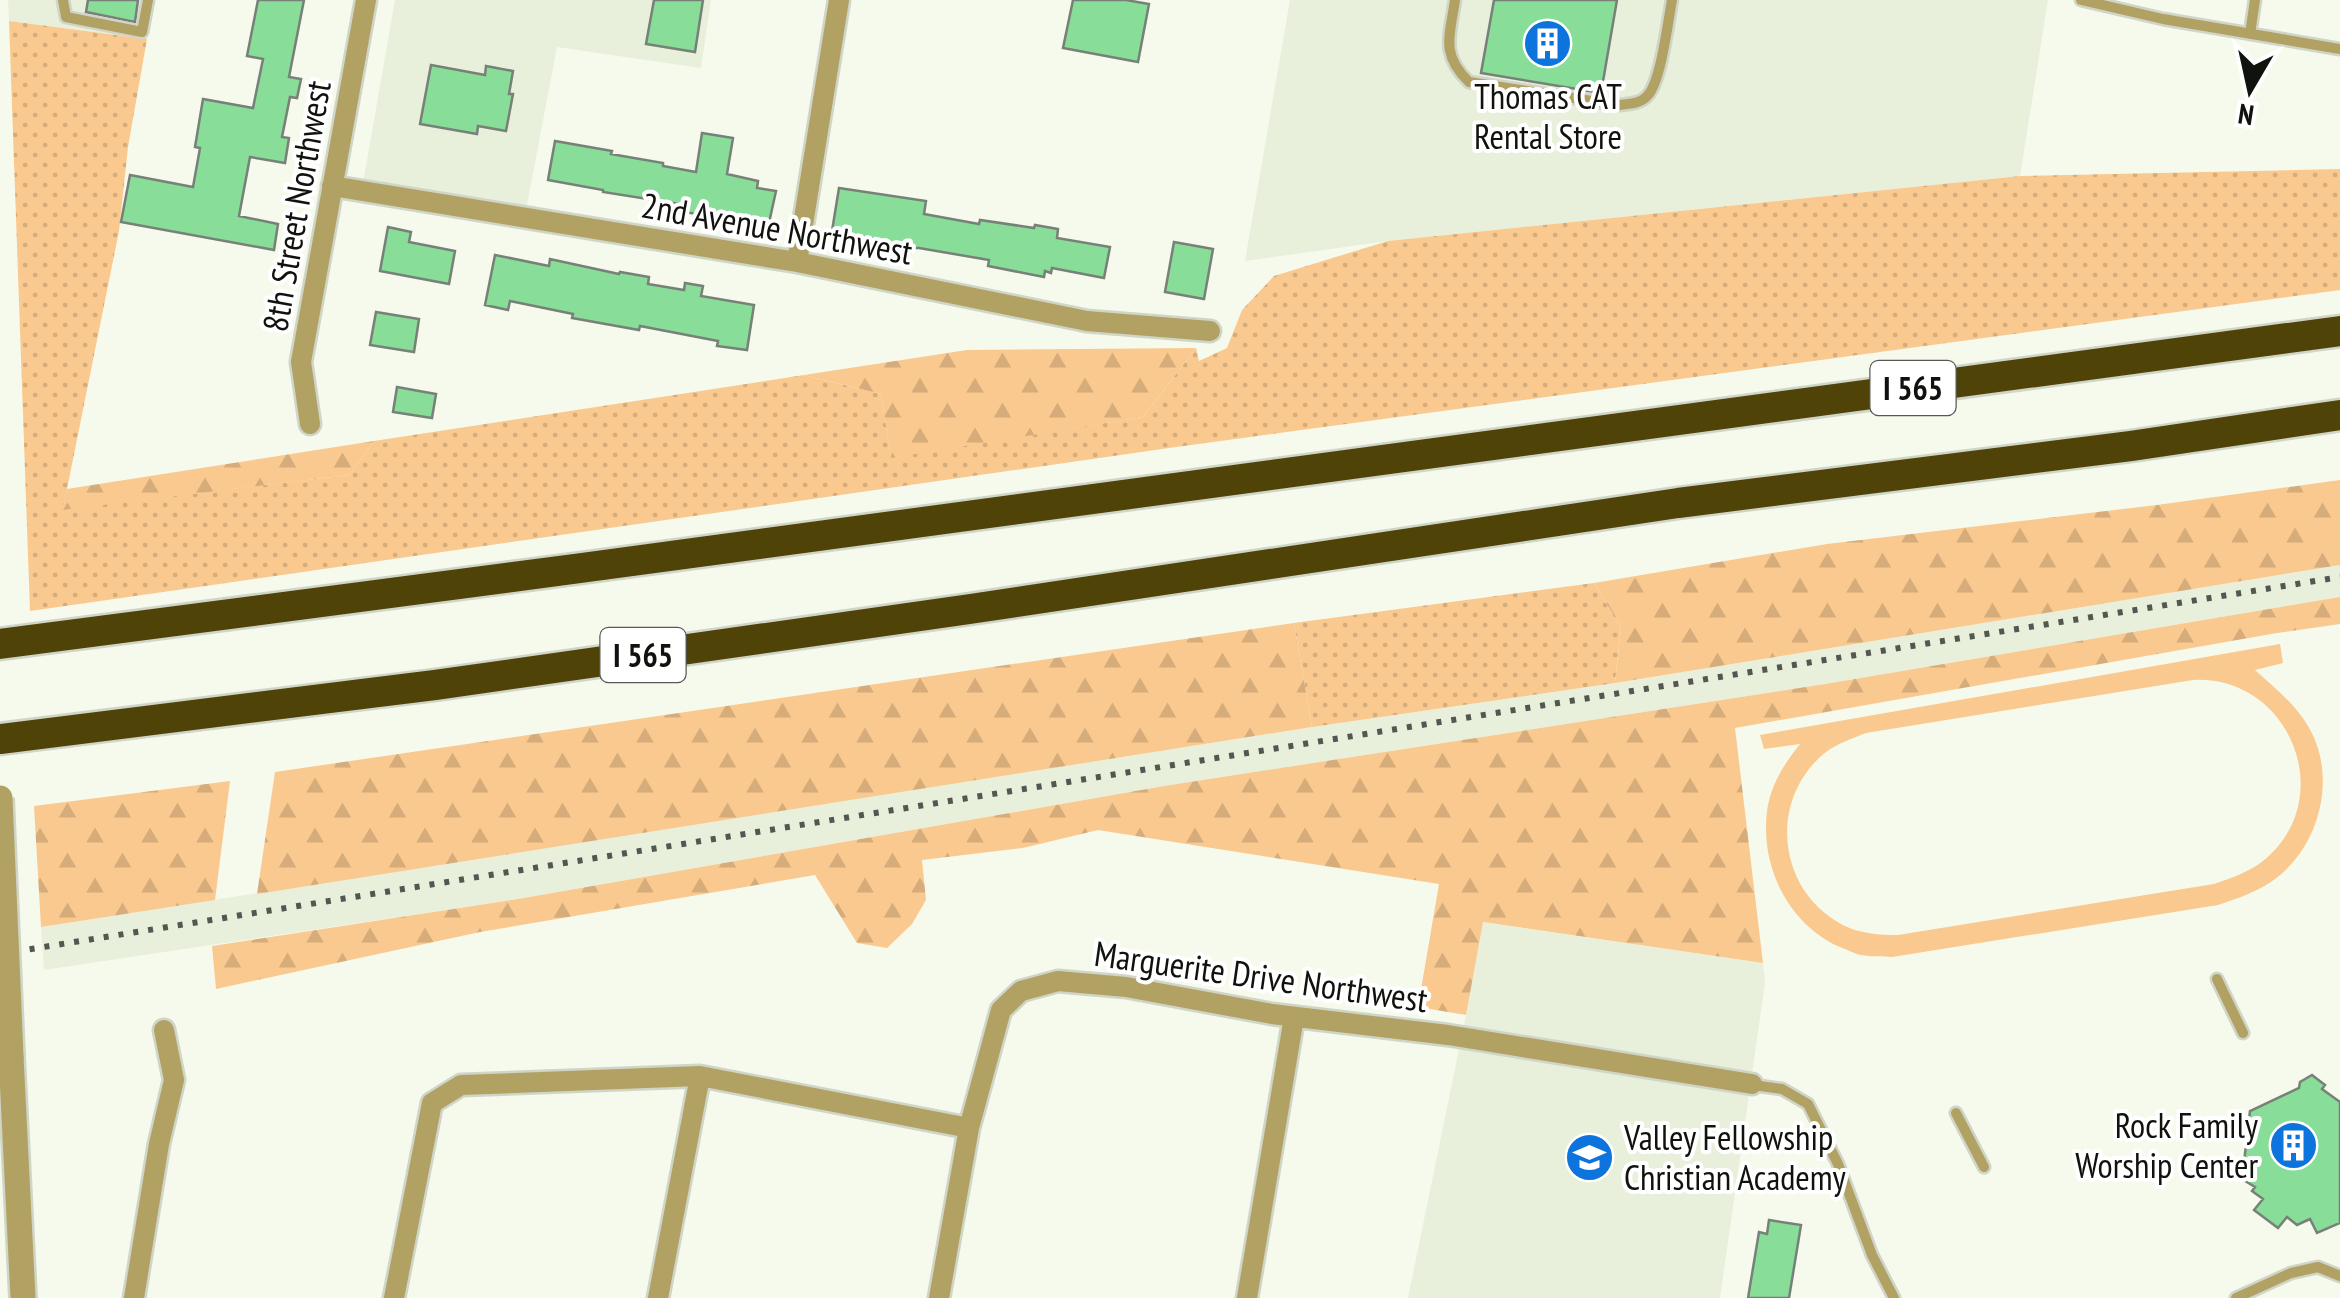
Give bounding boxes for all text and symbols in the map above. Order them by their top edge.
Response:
building icon: Thomas CAT Rental Store [1522,18,1574,70]
north arrow [2200,40,2300,140]
place label: Thomas CAT Rental Store [1474,73,1622,159]
street label: 8th Street Northwest [251,77,341,335]
text: N [2236,96,2256,135]
street label: 2nd Avenue Northwest [638,182,916,275]
road number: I 565 [1870,361,1956,415]
road number: I 565 [600,628,686,682]
street label: Marguerite Drive Northwest [1092,930,1431,1022]
place label: Rock Family Worship Center [2075,1102,2259,1188]
place label: Valley Fellowship Christian Academy [1623,1114,1847,1200]
building icon: Rock Family Worship Center [2267,1119,2319,1171]
school or university icon: Valley Fellowship Christian Academy [1563,1131,1615,1183]

